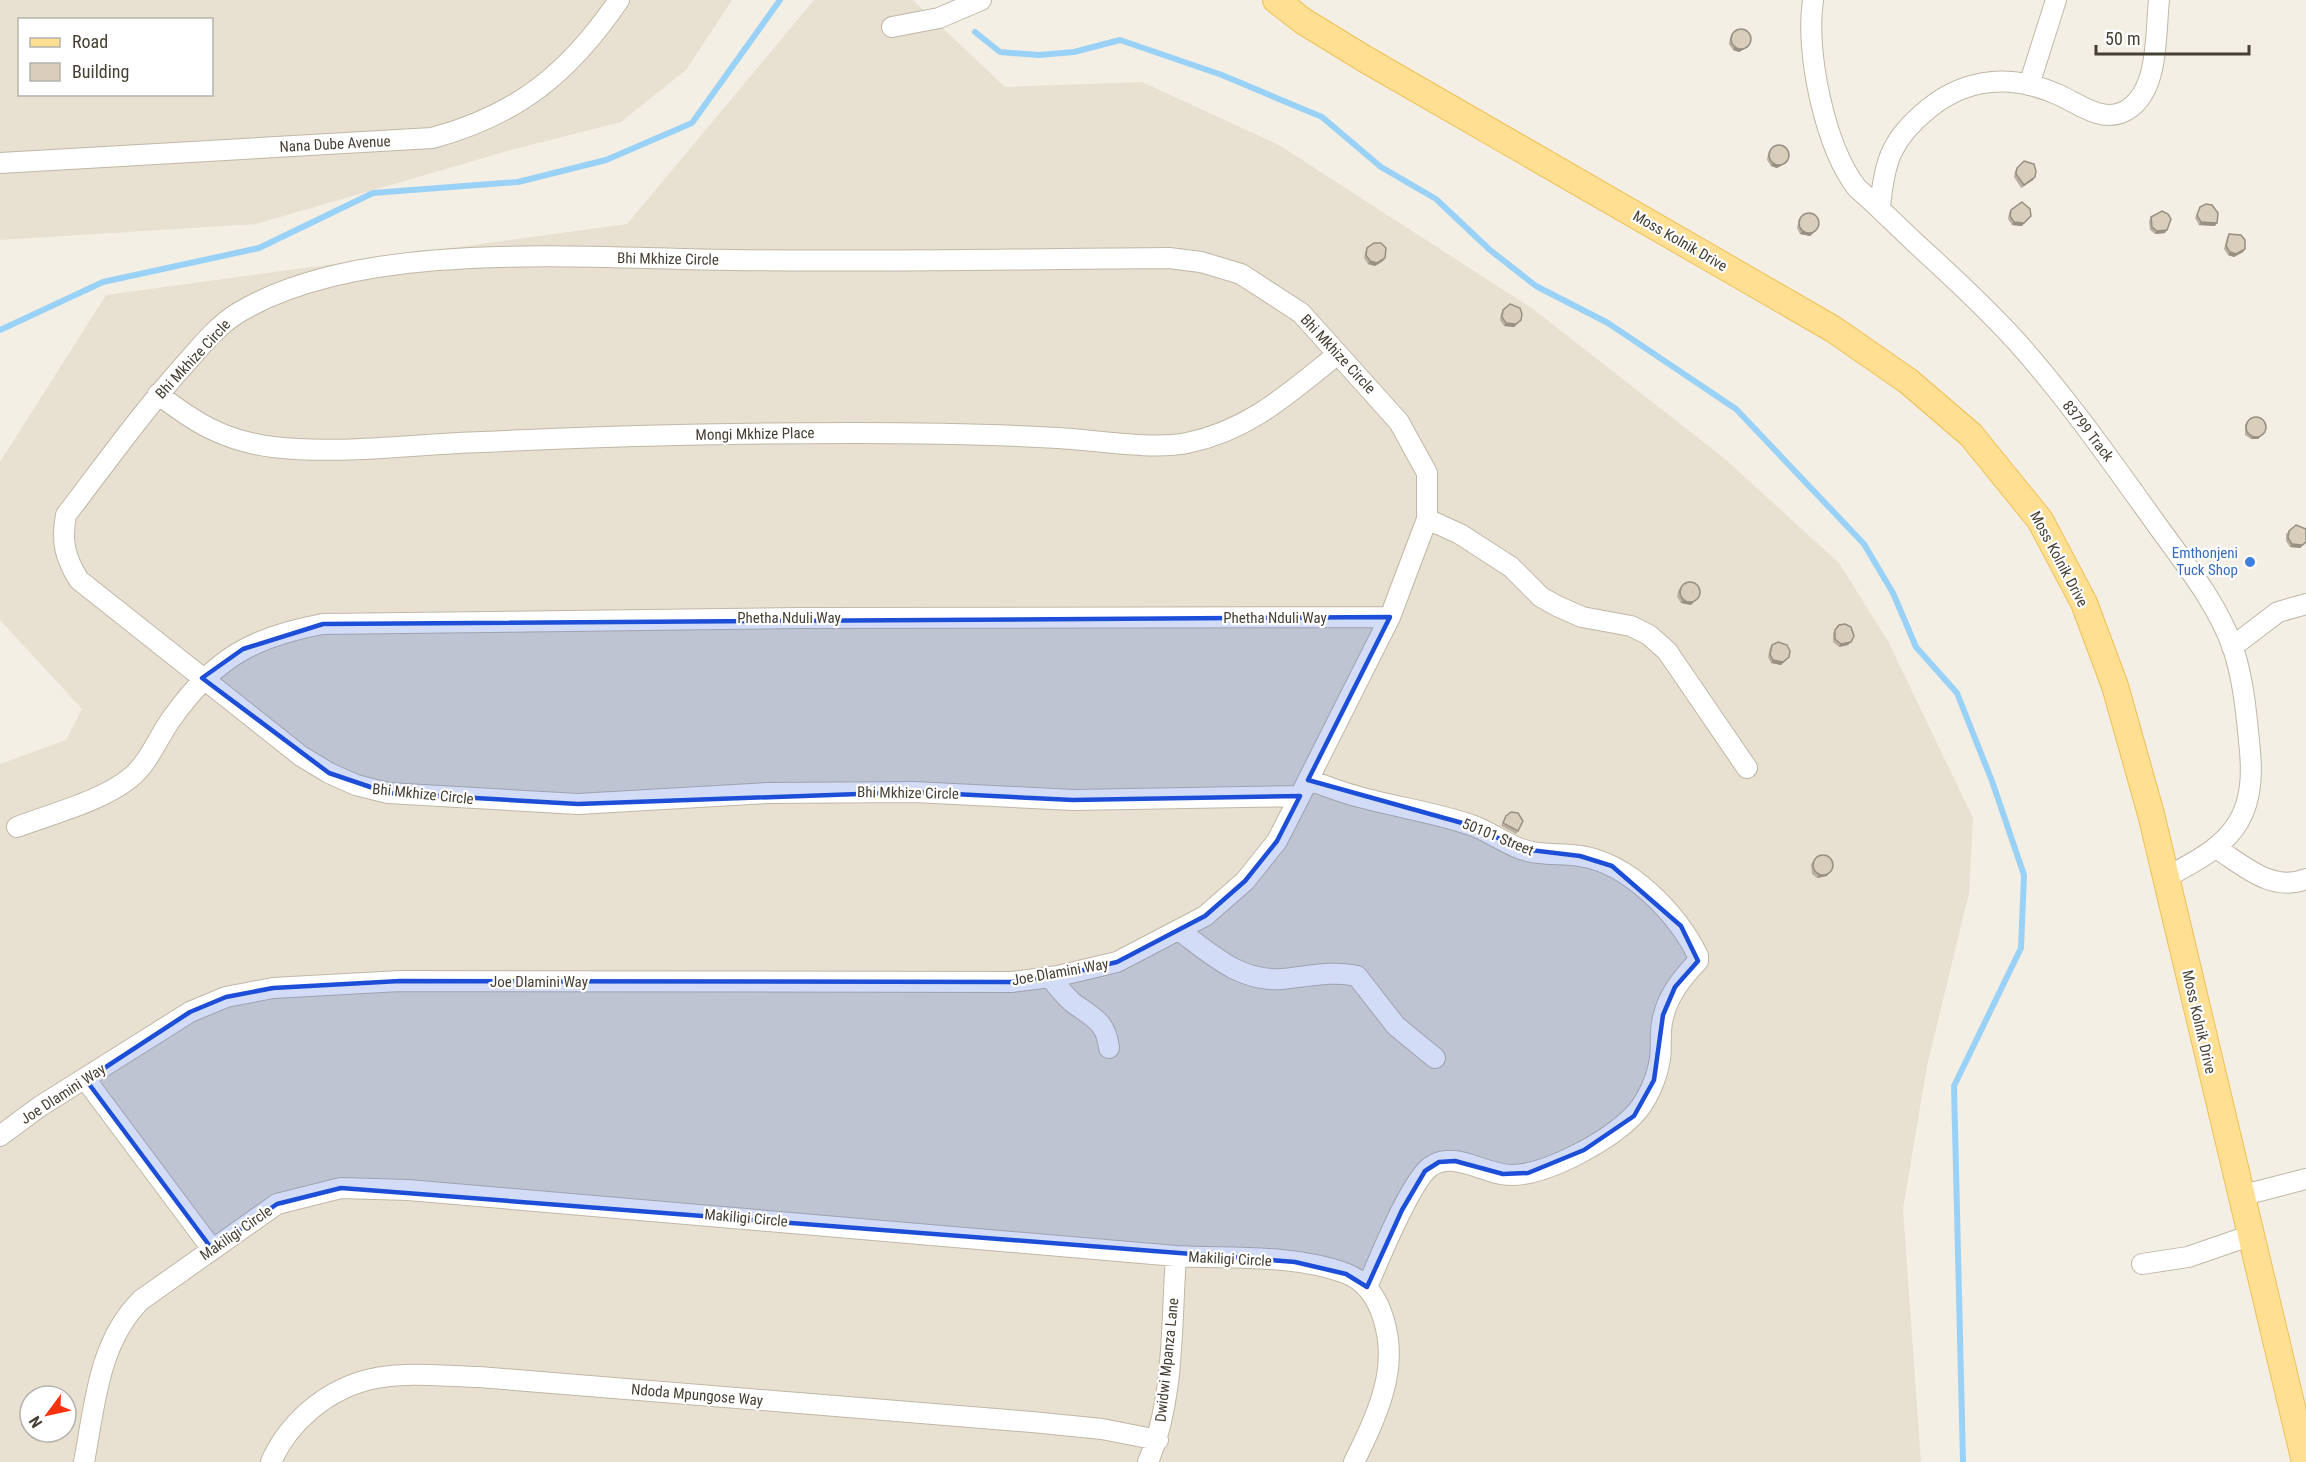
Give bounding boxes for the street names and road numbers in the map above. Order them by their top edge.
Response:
street label: Nana Dube Avenue [279,132,391,156]
street label: Moss Kolnik Drive [1630,207,1730,275]
street label: Bhi Mkhize Circle [617,249,719,269]
street label: Bhi Mkhize Circle [1297,311,1379,397]
street label: Bhi Mkhize Circle [152,316,234,402]
street label: 83799 Track [2059,397,2118,465]
street label: Mongi Mkhize Place [695,424,815,444]
street label: Moss Kolnik Drive [2026,508,2092,610]
street label: Phetha Nduli Way [737,609,841,627]
street label: Phetha Nduli Way [1223,609,1327,627]
street label: Bhi Mkhize Circle [371,780,475,808]
street label: Bhi Mkhize Circle [857,783,959,803]
street label: 50101 Street [1460,814,1536,860]
street label: Joe Dlamini Way [1010,955,1110,989]
street label: Moss Kolnik Drive [2178,968,2220,1076]
street label: Joe Dlamini Way [490,973,588,991]
street label: Joe Dlamini Way [17,1060,109,1128]
street label: Makiligi Circle [197,1202,275,1264]
street label: Makiligi Circle [704,1205,788,1231]
street label: Makiligi Circle [1188,1248,1272,1270]
street label: Dwidwi Mpanza Lane [1152,1297,1182,1423]
street label: Ndoda Mpungose Way [630,1380,764,1410]

